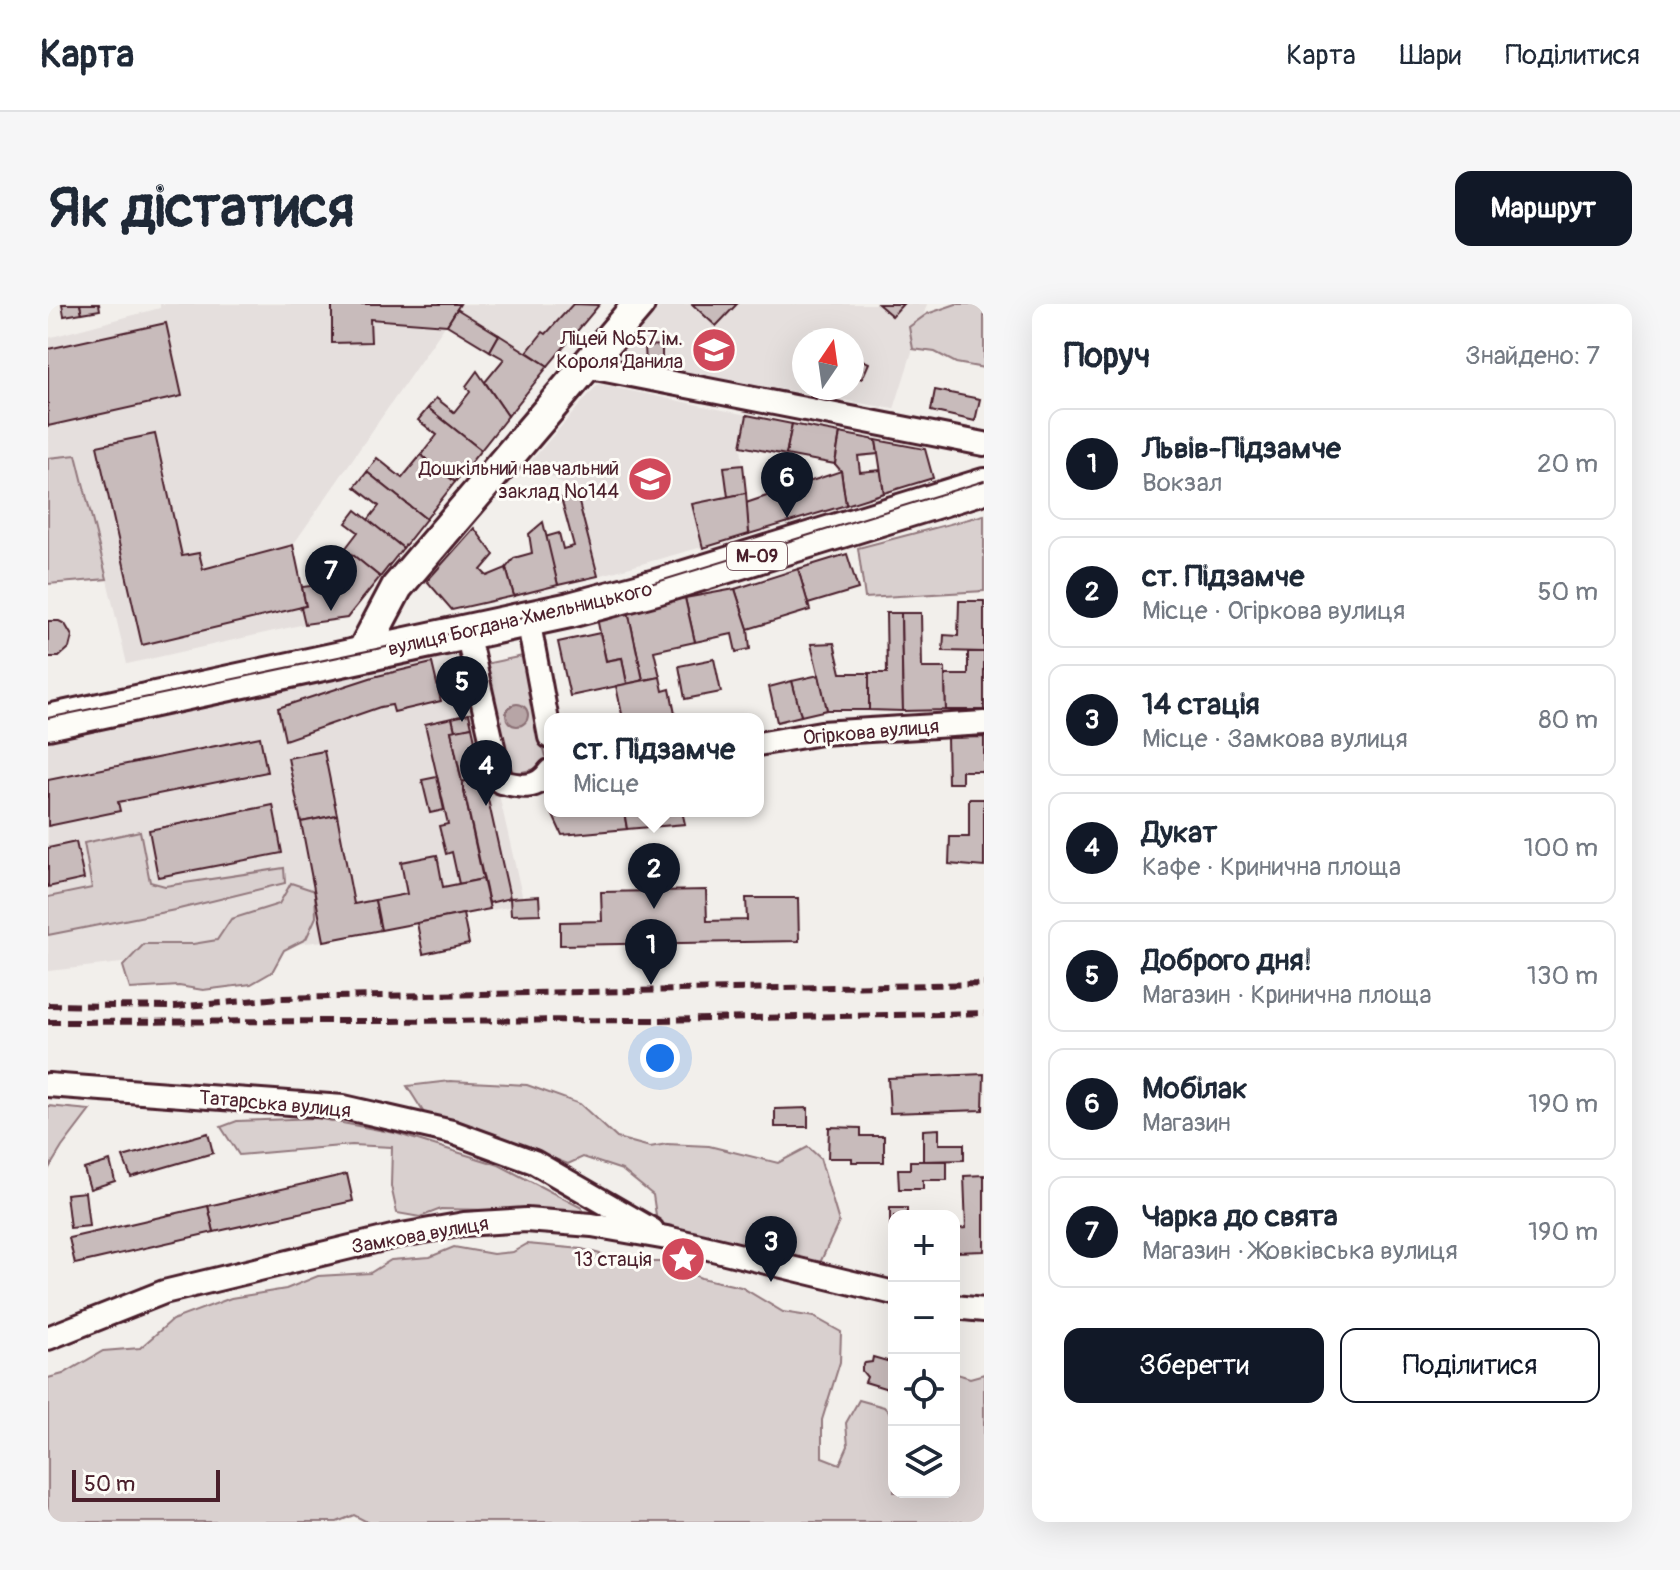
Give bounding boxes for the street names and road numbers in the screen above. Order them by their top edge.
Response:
road number: М-09 [727,542,787,570]
street label: вулиця Богдана Хмельницького [385,576,655,662]
street label: Огіркова вулиця [802,714,940,750]
street label: Татарська вулиця [198,1085,352,1123]
street label: Замкова вулиця [350,1211,490,1259]

